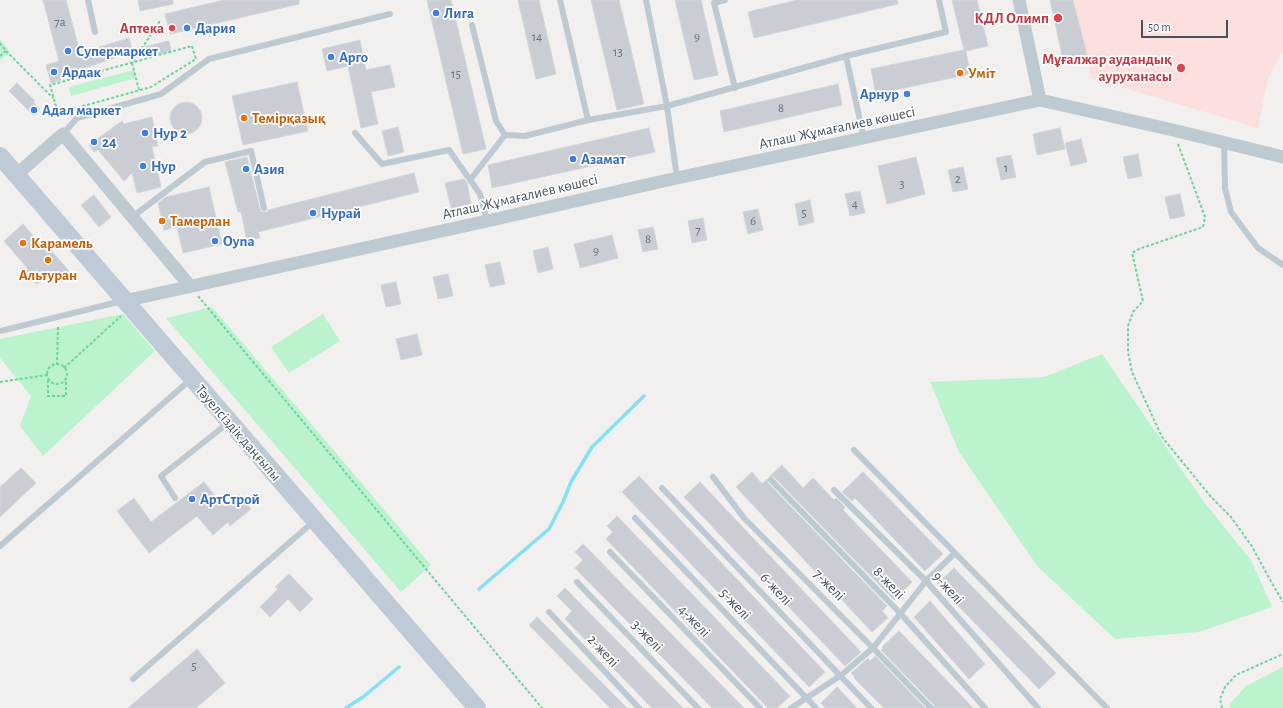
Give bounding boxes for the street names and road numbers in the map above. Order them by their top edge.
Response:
street label: Атлаш Жұмағалиев көшесі [757,103,917,153]
street label: Атлаш Жұмағалиев көшесі [440,170,600,224]
street label: Тәуелсіздік даңғылы [191,381,285,485]
street label: 8-желі [869,563,909,603]
street label: 7-желі [809,565,849,605]
street label: 9-желі [928,568,968,608]
street label: 6-желі [756,569,796,609]
street label: 5-желі [715,584,755,624]
street label: 4-желі [674,601,714,641]
street label: 3-желі [627,616,667,656]
street label: 2-желі [583,631,623,671]

